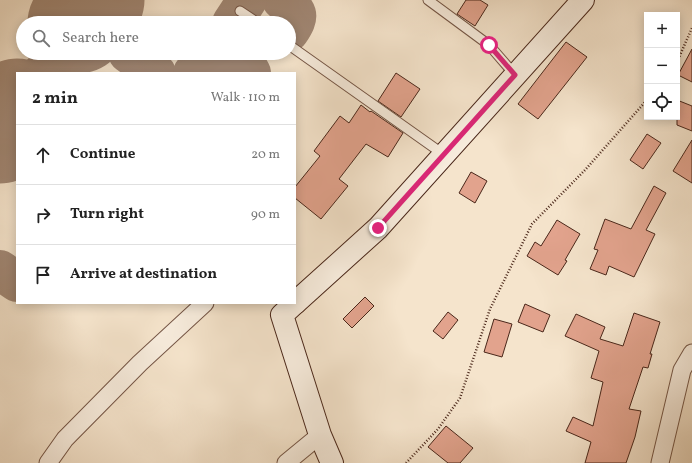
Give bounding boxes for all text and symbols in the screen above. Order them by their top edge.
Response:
map controls [644,12,680,120]
button: + [644,12,680,48]
search box [16,16,296,60]
icon: search [30,27,52,49]
text: Search here [62,28,139,49]
route start [480,36,498,54]
button: − [644,48,680,84]
button: locate [644,84,680,120]
text: 2 min [32,87,78,110]
text: Walk · 110 m [211,89,280,107]
icon: ahead [32,144,54,166]
text: Continue [70,144,135,165]
text: 20 m [251,146,280,164]
icon: right [32,204,54,226]
text: Turn right [70,204,144,225]
text: 90 m [251,206,280,224]
route end [369,219,387,237]
icon: arrive [32,264,54,286]
text: Arrive at destination [70,264,217,285]

